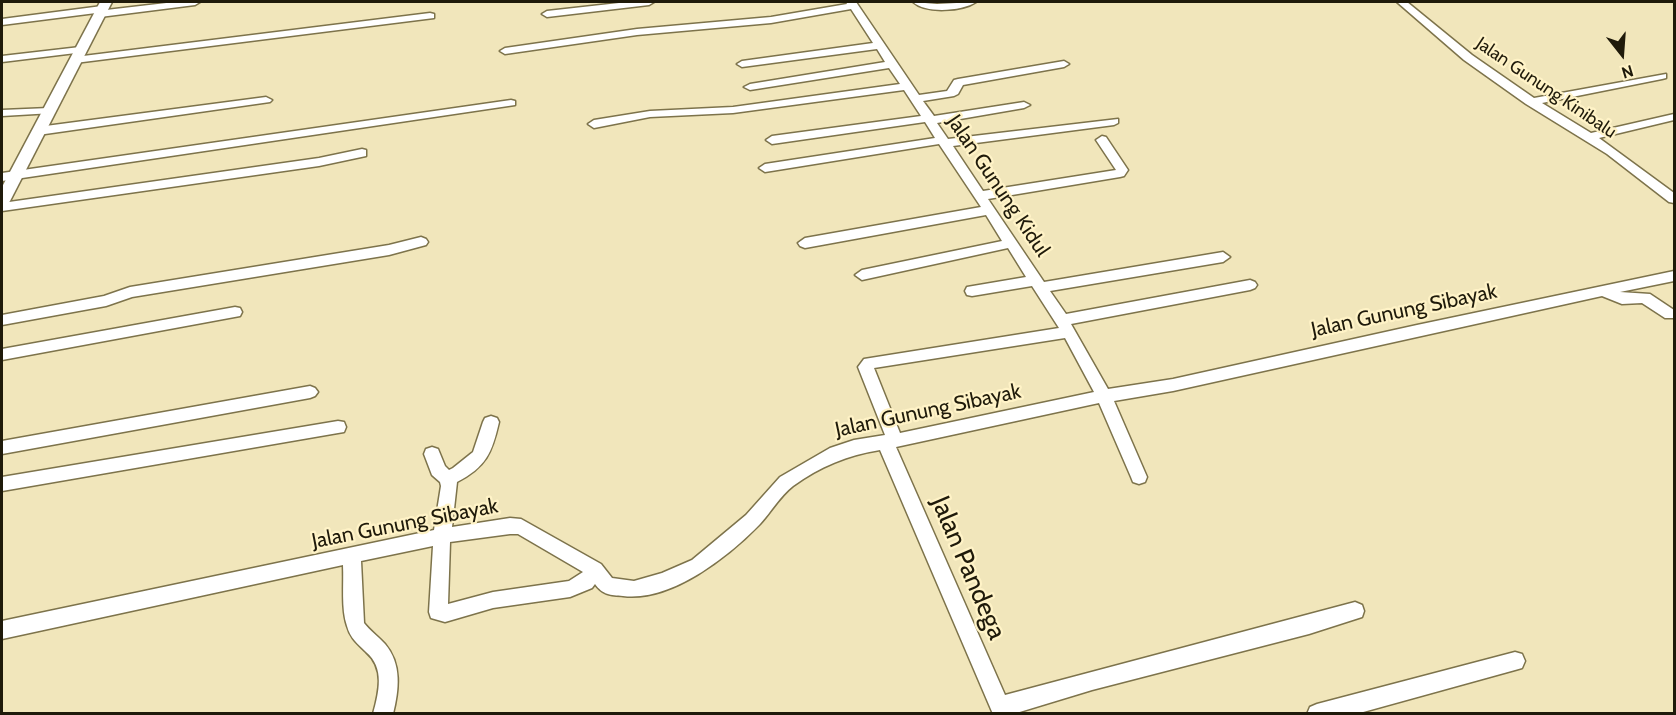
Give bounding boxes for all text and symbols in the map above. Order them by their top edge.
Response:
north arrow [1592,24,1652,84]
street label: Jalan Gunung Kinibalu [1472,33,1620,143]
text: N [1619,61,1636,82]
street label: Jalan Gunung Kidul [941,110,1055,262]
street label: Jalan Gunung Sibayak [1309,279,1499,343]
street label: Jalan Gunung Sibayak [833,379,1023,443]
street label: Jalan Pandega [924,492,1012,644]
street label: Jalan Gunung Sibayak [310,494,500,554]

